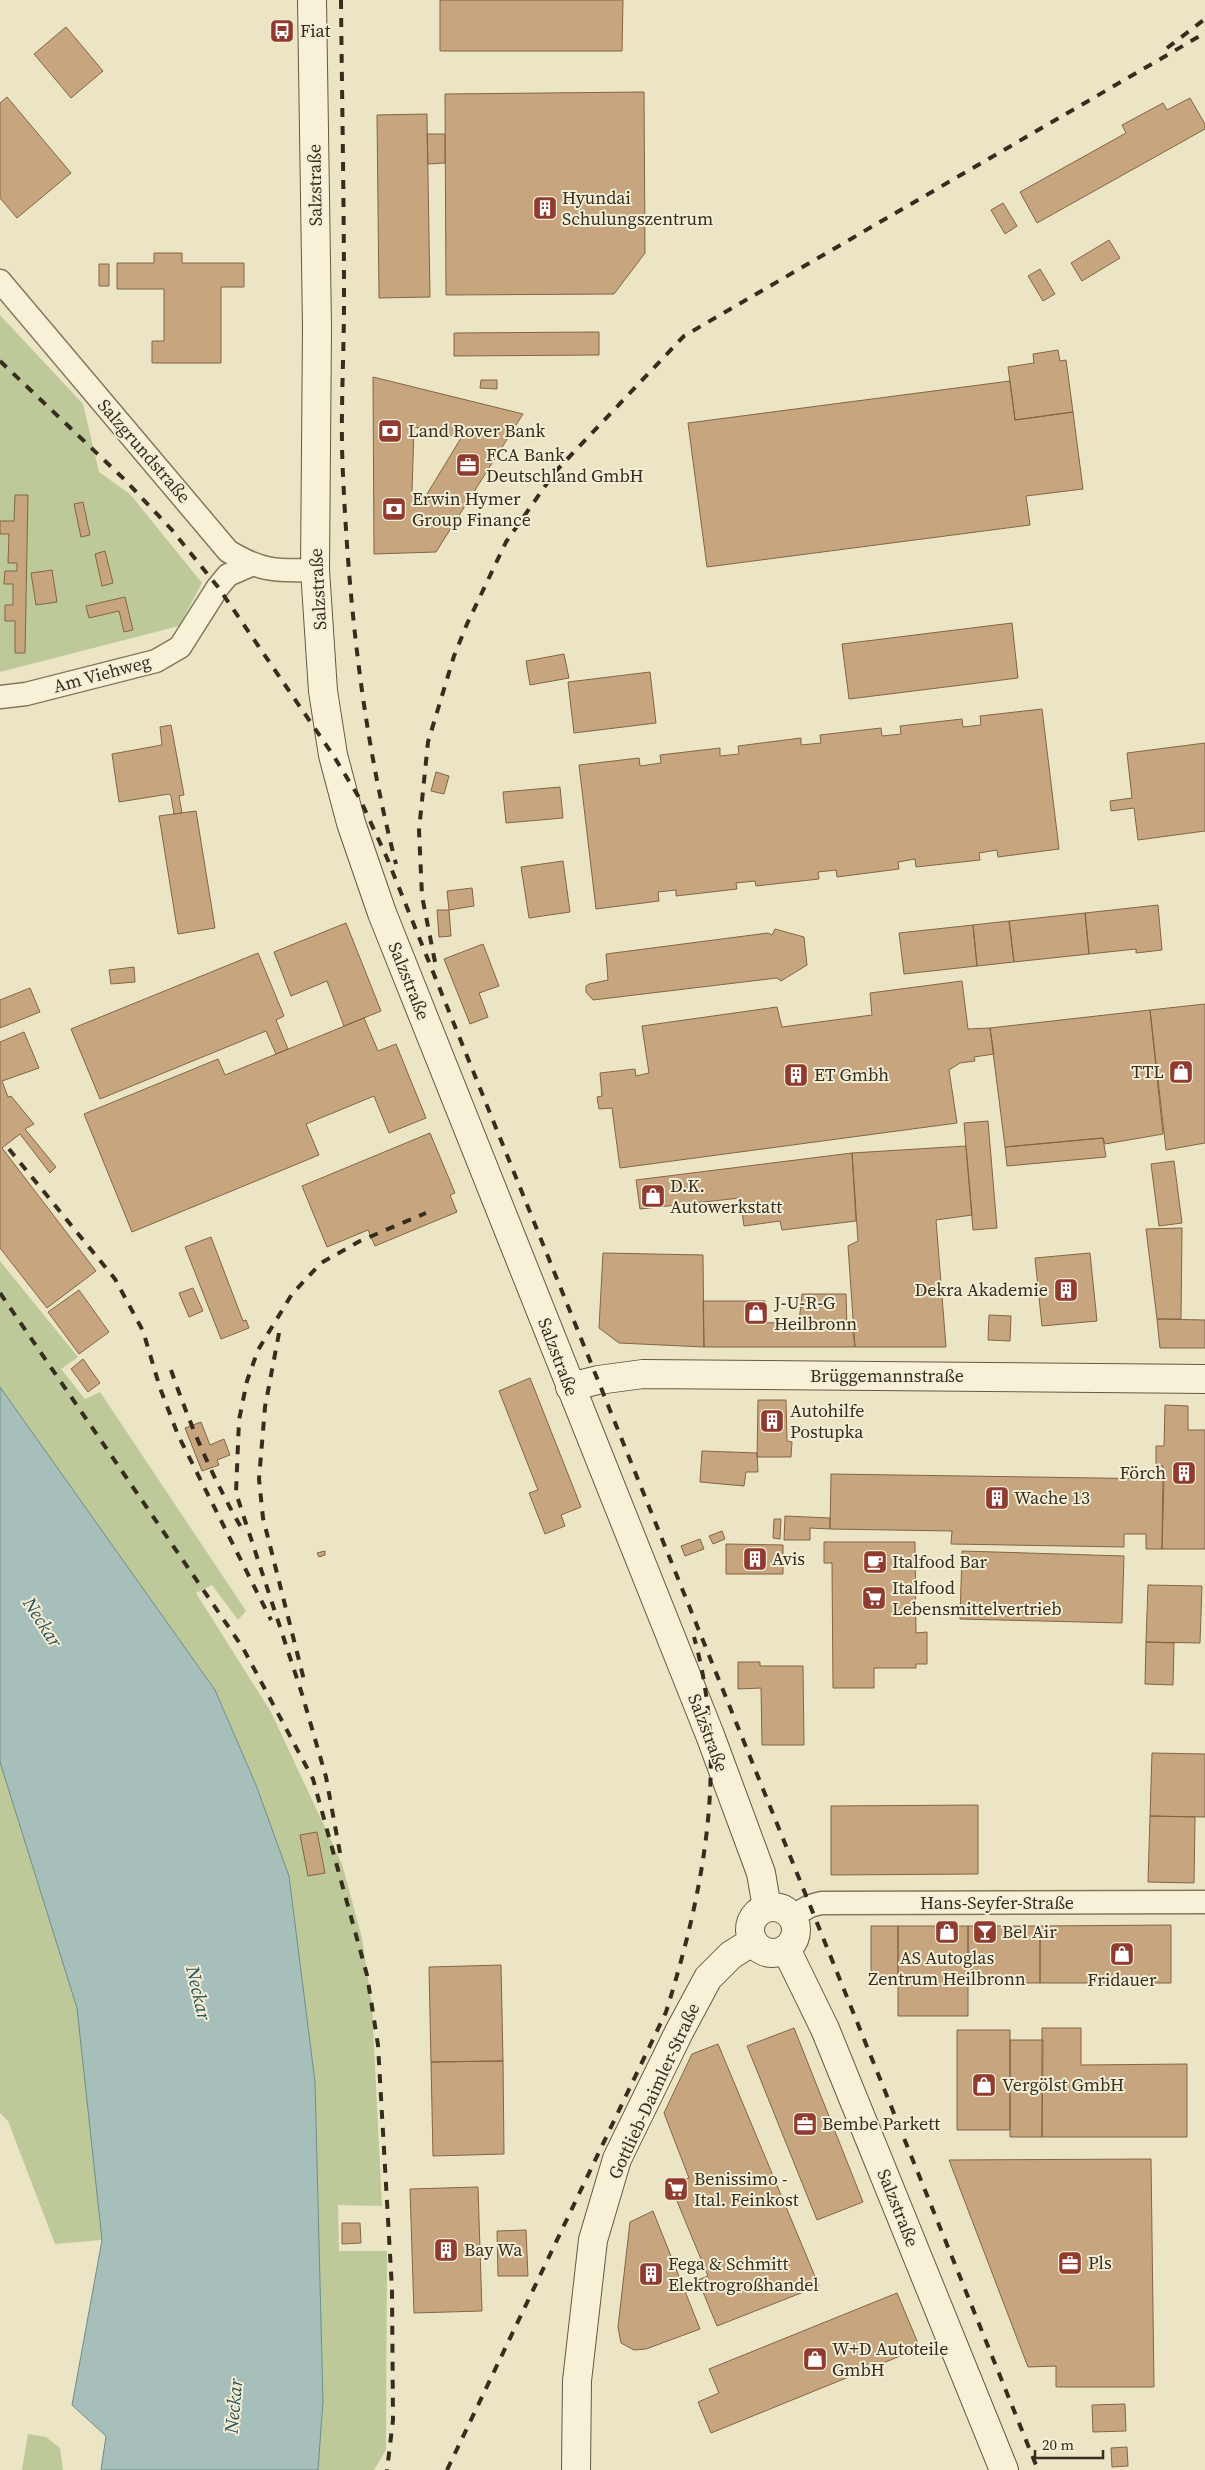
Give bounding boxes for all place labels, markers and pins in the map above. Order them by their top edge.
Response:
bus stop icon: Fiat [269,18,295,44]
place label: Fiat [300,18,331,43]
place label: Hyundai Schulungszentrum [562,185,713,231]
building icon: Hyundai Schulungszentrum [532,195,558,221]
bank icon: Land Rover Bank [377,418,403,444]
place label: Land Rover Bank [408,418,546,443]
place label: FCA Bank Deutschland GmbH [486,442,644,488]
office icon: FCA Bank Deutschland GmbH [455,452,481,478]
place label: Erwin Hymer Group Finance [412,486,531,532]
bank icon: Erwin Hymer Group Finance [381,496,407,522]
place label: TTL [1131,1059,1164,1084]
shop icon: TTL [1168,1059,1194,1085]
building icon: ET Gmbh [783,1062,809,1088]
place label: ET Gmbh [814,1062,889,1087]
place label: D.K. Autowerkstatt [670,1173,782,1219]
shop icon: D.K. Autowerkstatt [640,1183,666,1209]
place label: Dekra Akademie [914,1277,1048,1302]
building icon: Dekra Akademie [1053,1277,1079,1303]
place label: J⁃U⁃R⁃G Heilbronn [773,1290,857,1336]
shop icon: J⁃U⁃R⁃G Heilbronn [743,1300,769,1326]
place label: Autohilfe Postupka [790,1398,864,1444]
building icon: Autohilfe Postupka [759,1408,785,1434]
place label: Förch [1120,1460,1166,1485]
building icon: Förch [1171,1460,1197,1486]
building icon: Wache 13 [984,1485,1010,1511]
place label: Wache 13 [1014,1485,1090,1510]
building icon: Avis [742,1546,768,1572]
place label: Avis [772,1546,805,1571]
cafe icon: Italfood Bar [862,1549,888,1575]
place label: Italfood Bar [892,1549,988,1574]
place label: Italfood Lebensmittelvertrieb [892,1575,1062,1621]
supermarket icon: Italfood Lebensmittelvertrieb [861,1585,887,1611]
shop icon: AS Autoglas Zentrum Heilbronn [934,1919,960,1945]
bar icon: Bel Air [972,1919,998,1945]
place label: Bel Air [1002,1919,1057,1944]
shop icon: Fridauer [1109,1941,1135,1967]
place label: AS Autoglas Zentrum Heilbronn [868,1945,1026,1991]
place label: Fridauer [1087,1967,1157,1992]
shop icon: Vergölst GmbH [971,2072,997,2098]
place label: Vergölst GmbH [1002,2072,1124,2097]
office icon: Bembe Parkett [792,2111,818,2137]
place label: Bembe Parkett [822,2111,940,2136]
place label: Benissimo - Ital. Feinkost [694,2166,799,2212]
supermarket icon: Benissimo - Ital. Feinkost [663,2176,689,2202]
building icon: Bay Wa [433,2237,459,2263]
place label: Bay Wa [464,2237,523,2262]
office icon: Pls [1057,2250,1083,2276]
place label: Pls [1088,2250,1112,2275]
place label: Fega & Schmitt Elektrogroßhandel [668,2251,819,2297]
building icon: Fega & Schmitt Elektrogroßhandel [638,2261,664,2287]
place label: W+D Autoteile GmbH [832,2336,948,2382]
shop icon: W+D Autoteile GmbH [802,2346,828,2372]

